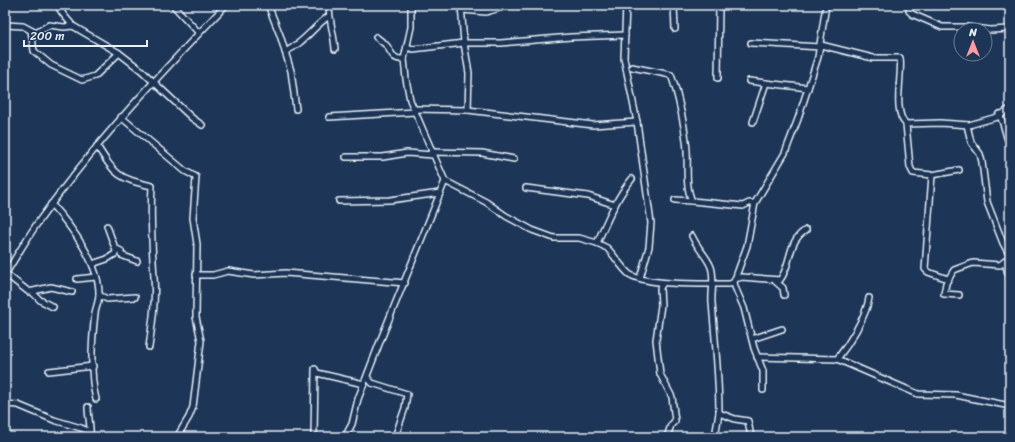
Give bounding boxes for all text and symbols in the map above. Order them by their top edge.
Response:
scale bar [24,22,147,48]
north arrow [953,22,993,62]
text: N [968,23,977,42]
text: 200 m [30,25,64,47]

